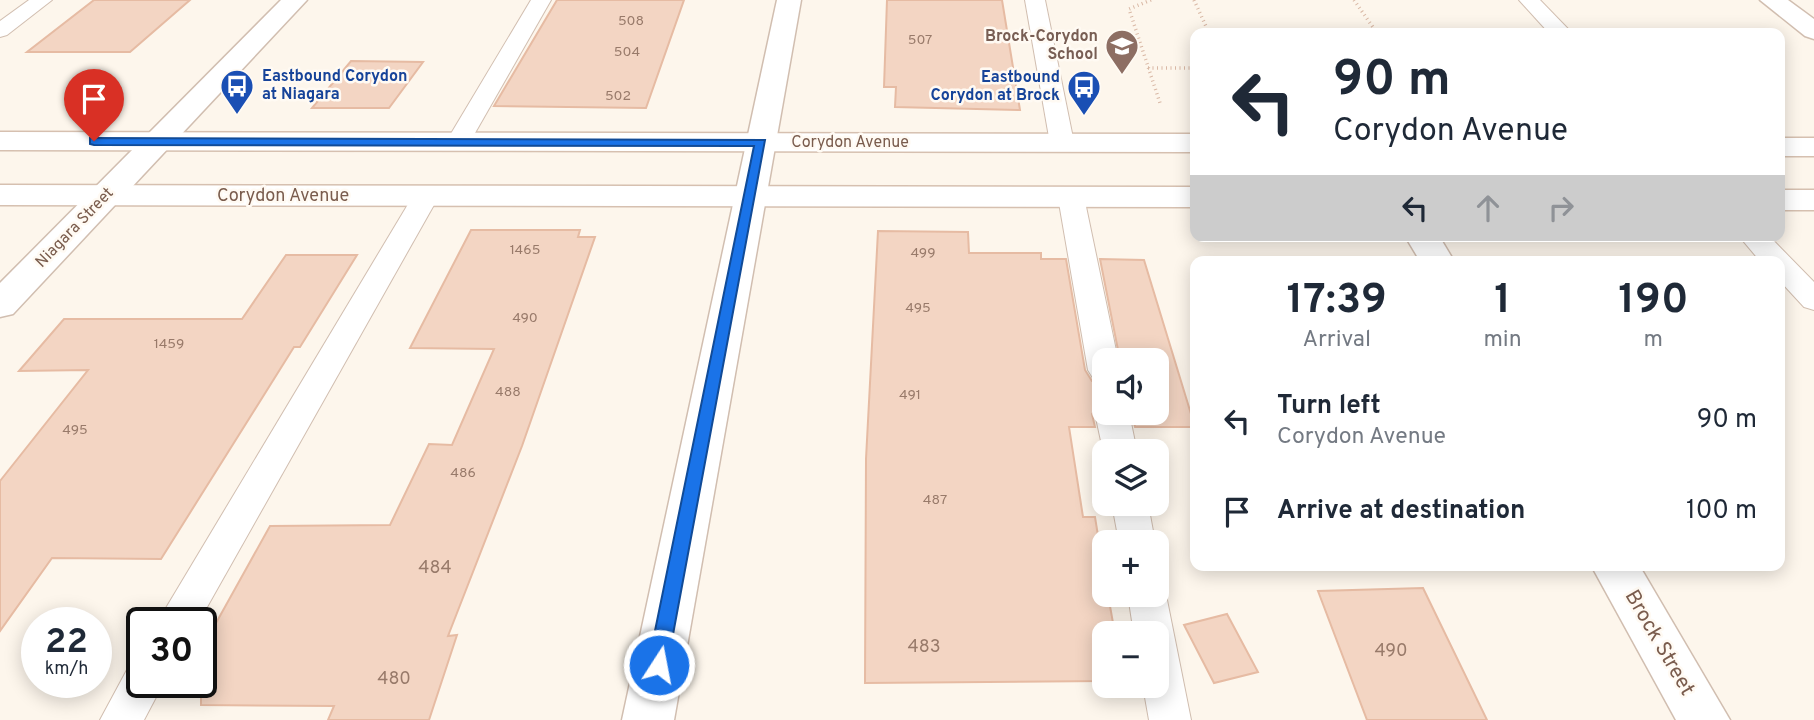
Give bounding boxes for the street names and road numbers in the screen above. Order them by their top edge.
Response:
street label: Corydon Avenue [791,133,909,153]
street label: Niagara Street [32,184,118,272]
street label: Corydon Avenue [217,185,349,208]
street label: Brock Street [1618,585,1700,701]

